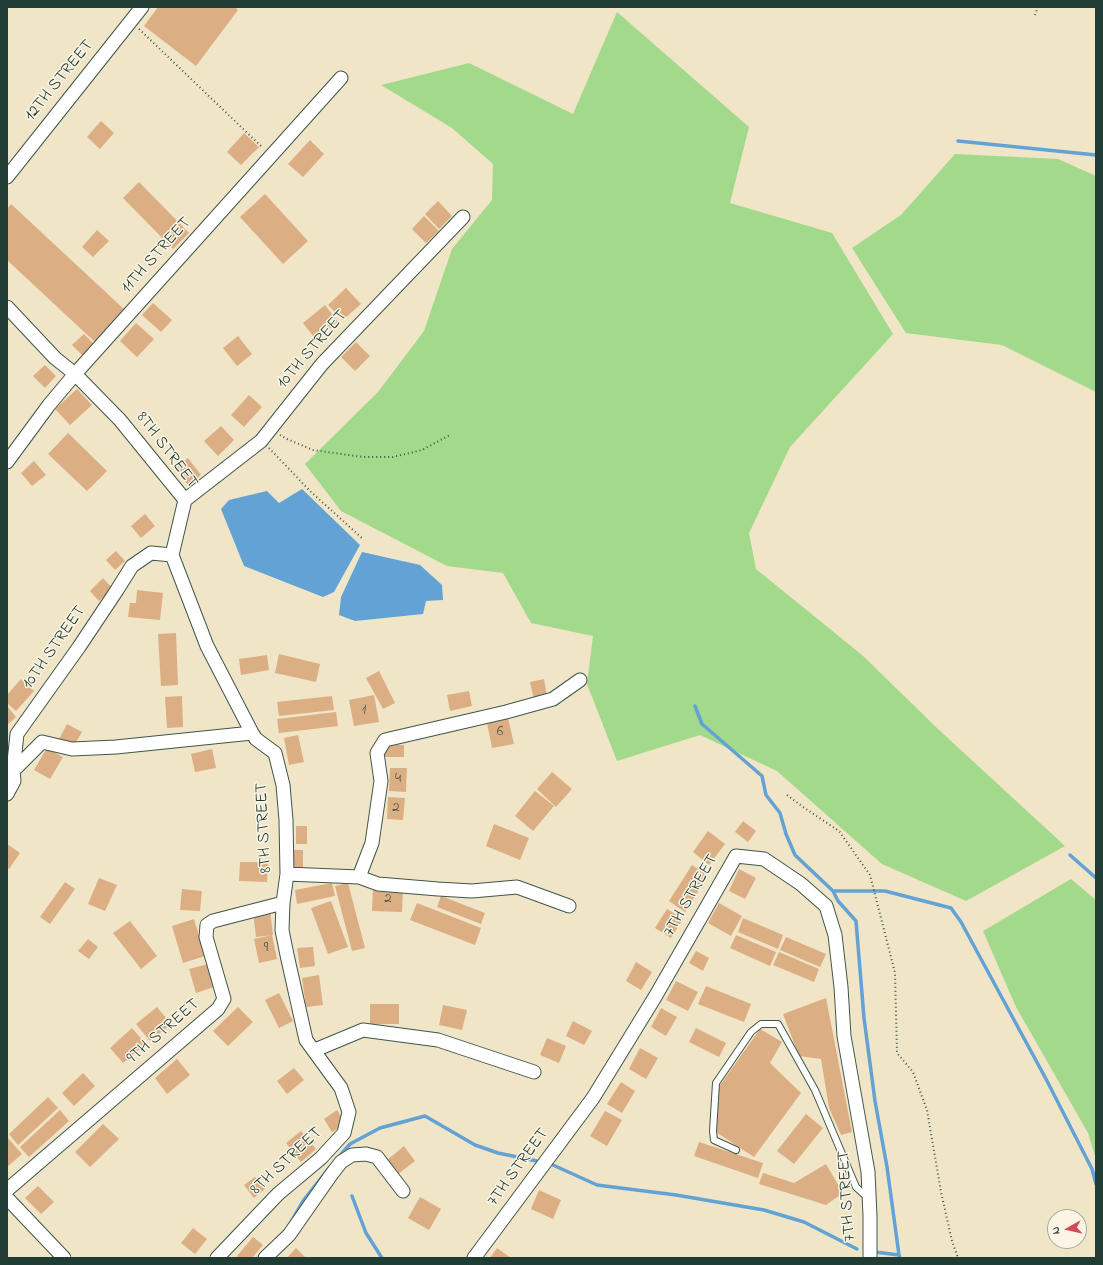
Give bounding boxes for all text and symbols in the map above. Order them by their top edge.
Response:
street label: 12TH STREET [21,36,99,126]
street label: 11TH STREET [118,214,196,298]
street label: 10TH STREET [273,307,353,393]
street label: 8TH STREET [131,409,201,493]
street label: 10TH STREET [19,602,91,694]
house number: 1 [362,702,366,720]
house number: 6 [497,724,503,742]
house number: 4 [395,771,401,789]
street label: 8TH STREET [252,782,278,874]
house number: 2 [392,800,400,818]
street label: 7TH STREET [660,851,724,941]
house number: 2 [384,891,392,909]
house number: 9 [264,940,268,958]
street label: 9TH STREET [124,995,204,1069]
street label: 8TH STREET [247,1124,327,1200]
street label: 7TH STREET [484,1125,554,1211]
street label: 7TH STREET [835,1150,861,1242]
north arrow [1047,1209,1087,1249]
text: N [1048,1226,1065,1235]

